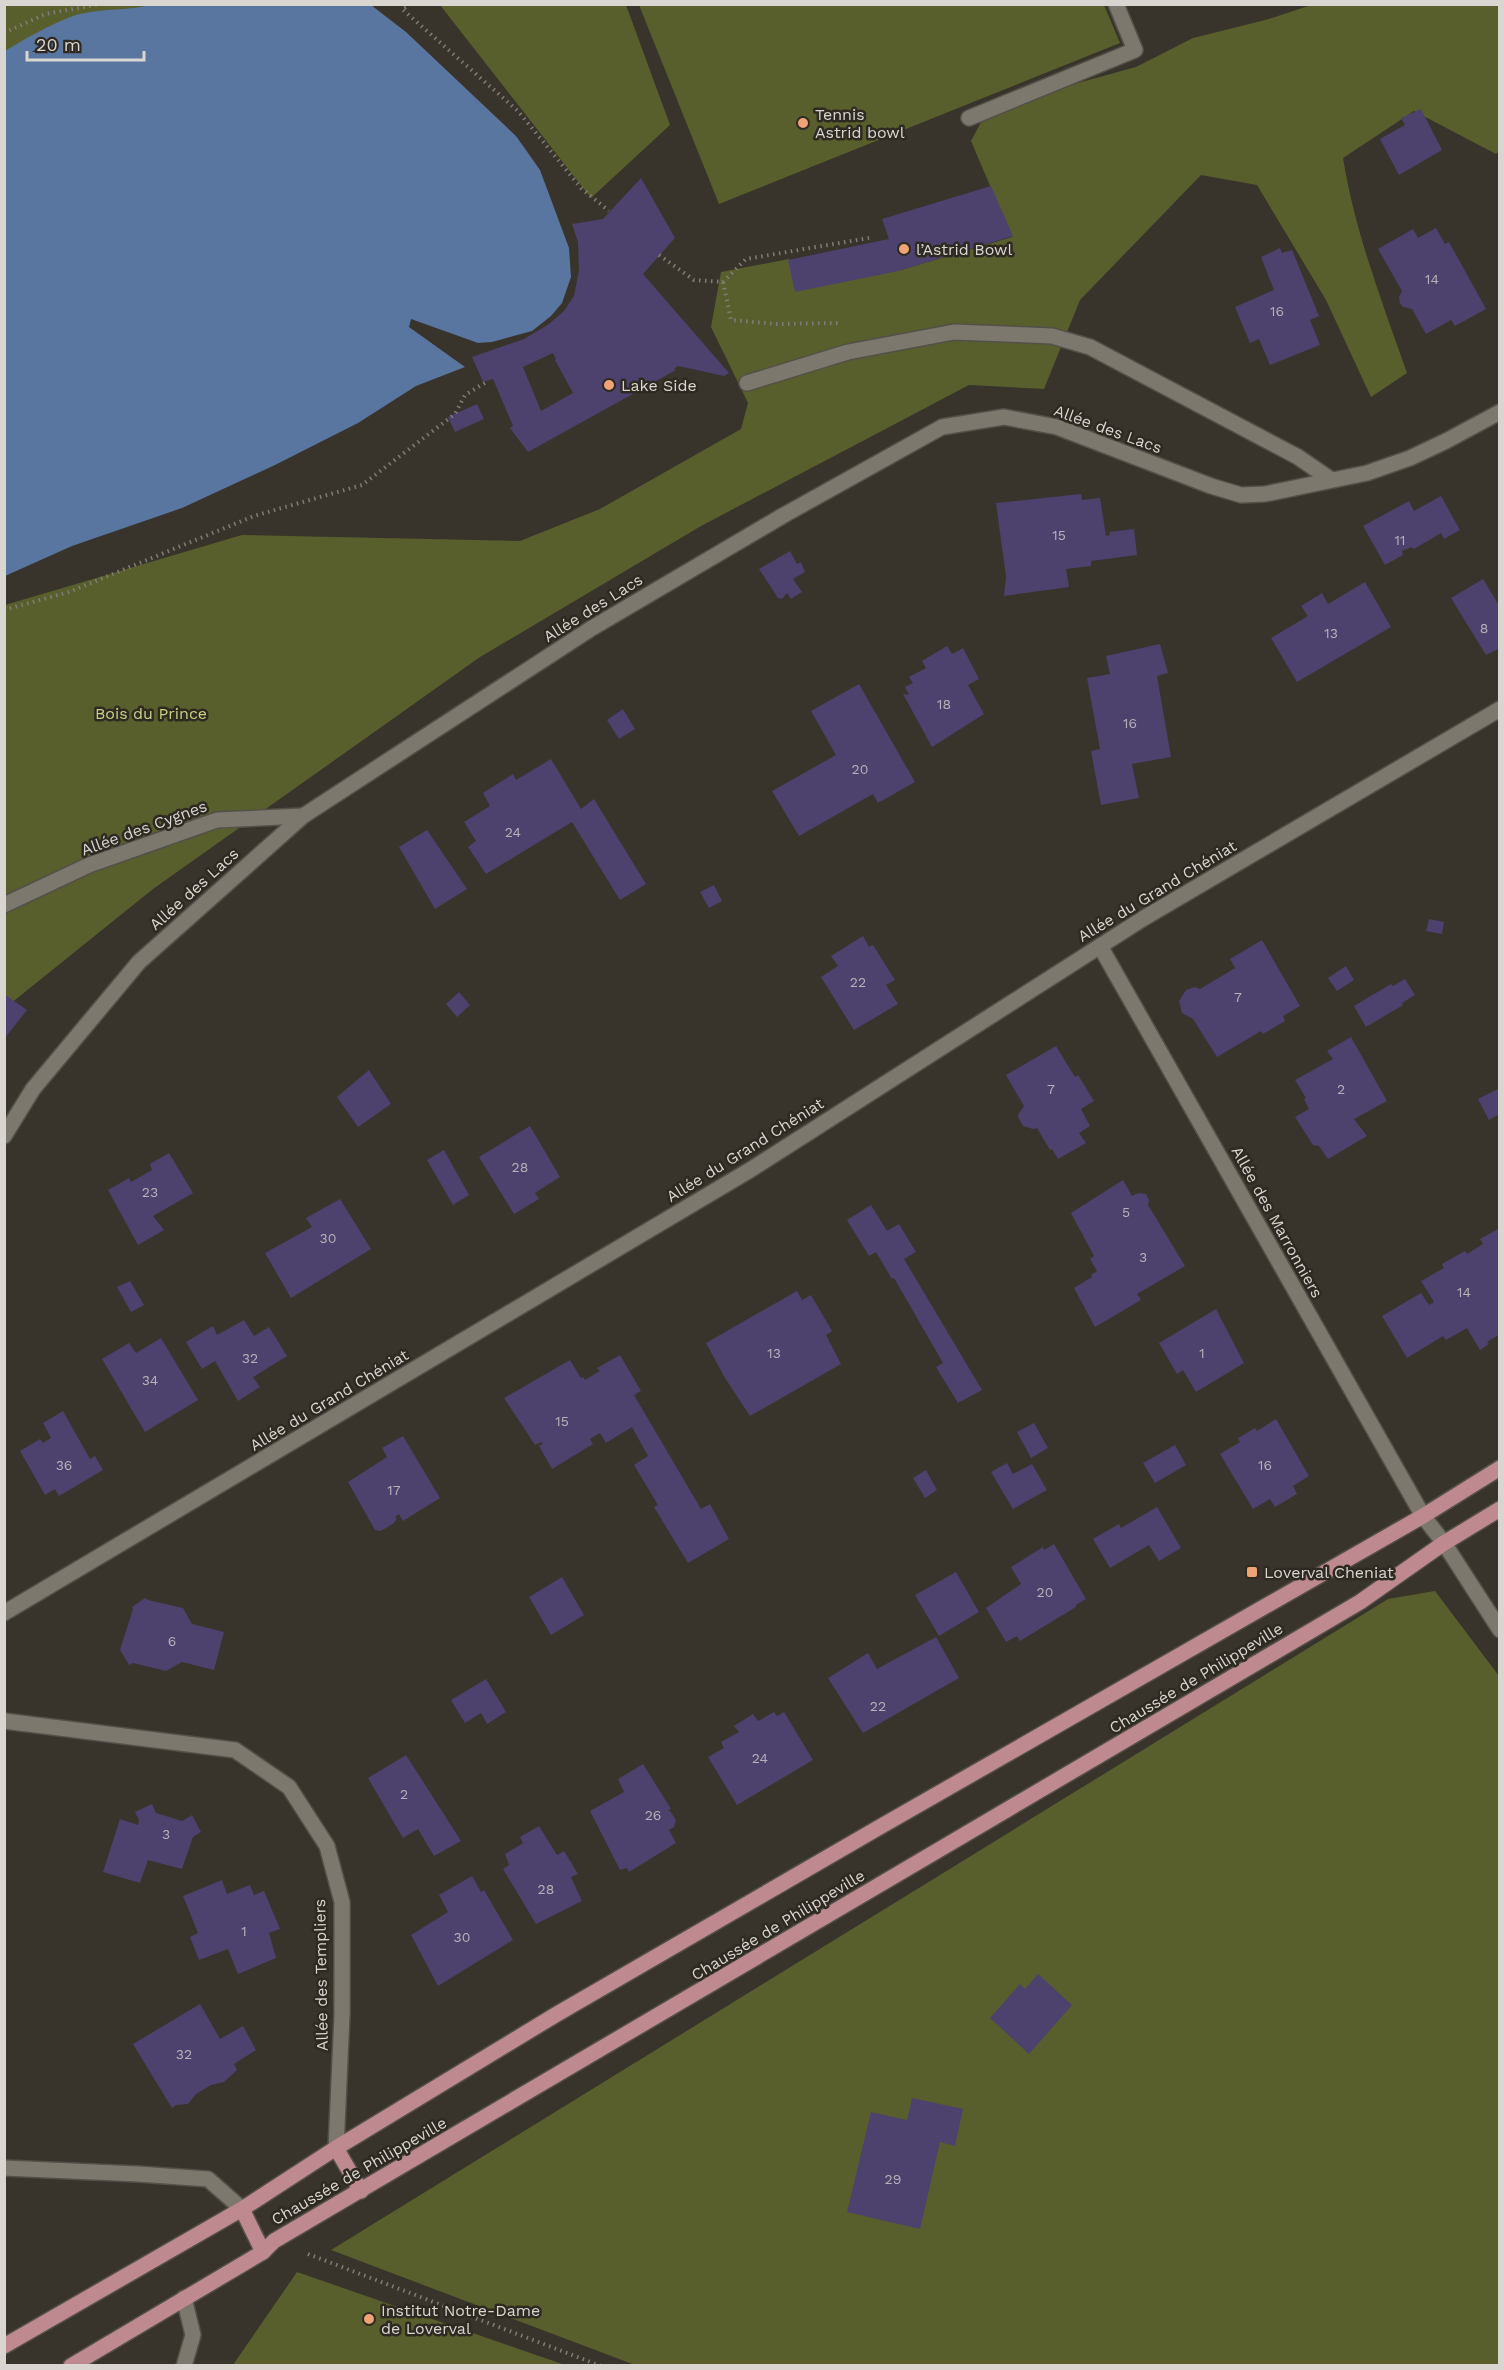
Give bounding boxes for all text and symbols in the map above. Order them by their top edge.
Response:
scale bar [27,24,144,62]
text: 20 m [36,34,81,55]
place label: Tennis Astrid bowl [815,105,905,142]
marker: Tennis Astrid bowl [796,116,810,130]
place label: l’Astrid Bowl [916,240,1012,259]
marker: l’Astrid Bowl [897,242,911,256]
house number: 14 [1425,271,1439,287]
house number: 16 [1270,303,1284,319]
place label: Lake Side [621,376,697,395]
marker: Lake Side [602,378,616,392]
street label: Allée des Lacs [1051,401,1165,457]
house number: 15 [1052,527,1066,543]
house number: 11 [1395,532,1405,548]
street label: Allée des Lacs [540,570,646,646]
house number: 8 [1480,620,1488,636]
house number: 13 [1324,625,1338,641]
house number: 18 [937,696,951,712]
park label: Bois du Prince [95,704,207,723]
house number: 16 [1123,715,1137,731]
house number: 20 [852,761,868,777]
street label: Allée des Cygnes [78,796,210,860]
house number: 24 [505,824,521,840]
street label: Allée du Grand Chéniat [1074,836,1240,946]
street label: Allée des Lacs [145,844,243,934]
house number: 22 [850,974,866,990]
house number: 7 [1234,989,1242,1005]
house number: 7 [1047,1081,1055,1097]
house number: 2 [1337,1081,1345,1097]
street label: Allée du Grand Chéniat [663,1094,827,1206]
street label: Allée des Marronniers [1227,1143,1327,1301]
house number: 28 [512,1159,528,1175]
house number: 23 [142,1184,158,1200]
house number: 5 [1122,1204,1130,1220]
house number: 30 [320,1230,336,1246]
house number: 3 [1139,1249,1147,1265]
house number: 14 [1457,1284,1471,1300]
street label: Allée du Grand Chéniat [246,1345,412,1455]
house number: 13 [767,1345,781,1361]
house number: 1 [1199,1345,1205,1361]
house number: 32 [242,1350,258,1366]
house number: 34 [142,1372,158,1388]
house number: 15 [555,1413,569,1429]
house number: 36 [56,1457,72,1473]
house number: 16 [1258,1457,1272,1473]
house number: 17 [387,1482,401,1498]
place label: Loverval Cheniat [1264,1563,1394,1582]
marker: Loverval Cheniat [1245,1565,1259,1579]
house number: 20 [1037,1584,1053,1600]
street label: Chaussée de Philippeville [1106,1619,1286,1737]
house number: 6 [168,1633,176,1649]
house number: 22 [870,1698,886,1714]
house number: 24 [752,1750,768,1766]
house number: 2 [400,1786,408,1802]
house number: 26 [645,1807,661,1823]
house number: 3 [162,1826,170,1842]
street label: Chaussée de Philippeville [688,1866,868,1984]
house number: 28 [538,1881,554,1897]
street label: Allée des Templiers [310,1899,332,2051]
house number: 1 [241,1923,247,1939]
house number: 30 [454,1929,470,1945]
house number: 32 [176,2046,192,2062]
street label: Chaussée de Philippeville [268,2113,450,2229]
house number: 29 [885,2171,901,2187]
place label: Institut Notre-Dame de Loverval [381,2301,540,2338]
marker: Institut Notre-Dame de Loverval [362,2312,376,2326]

